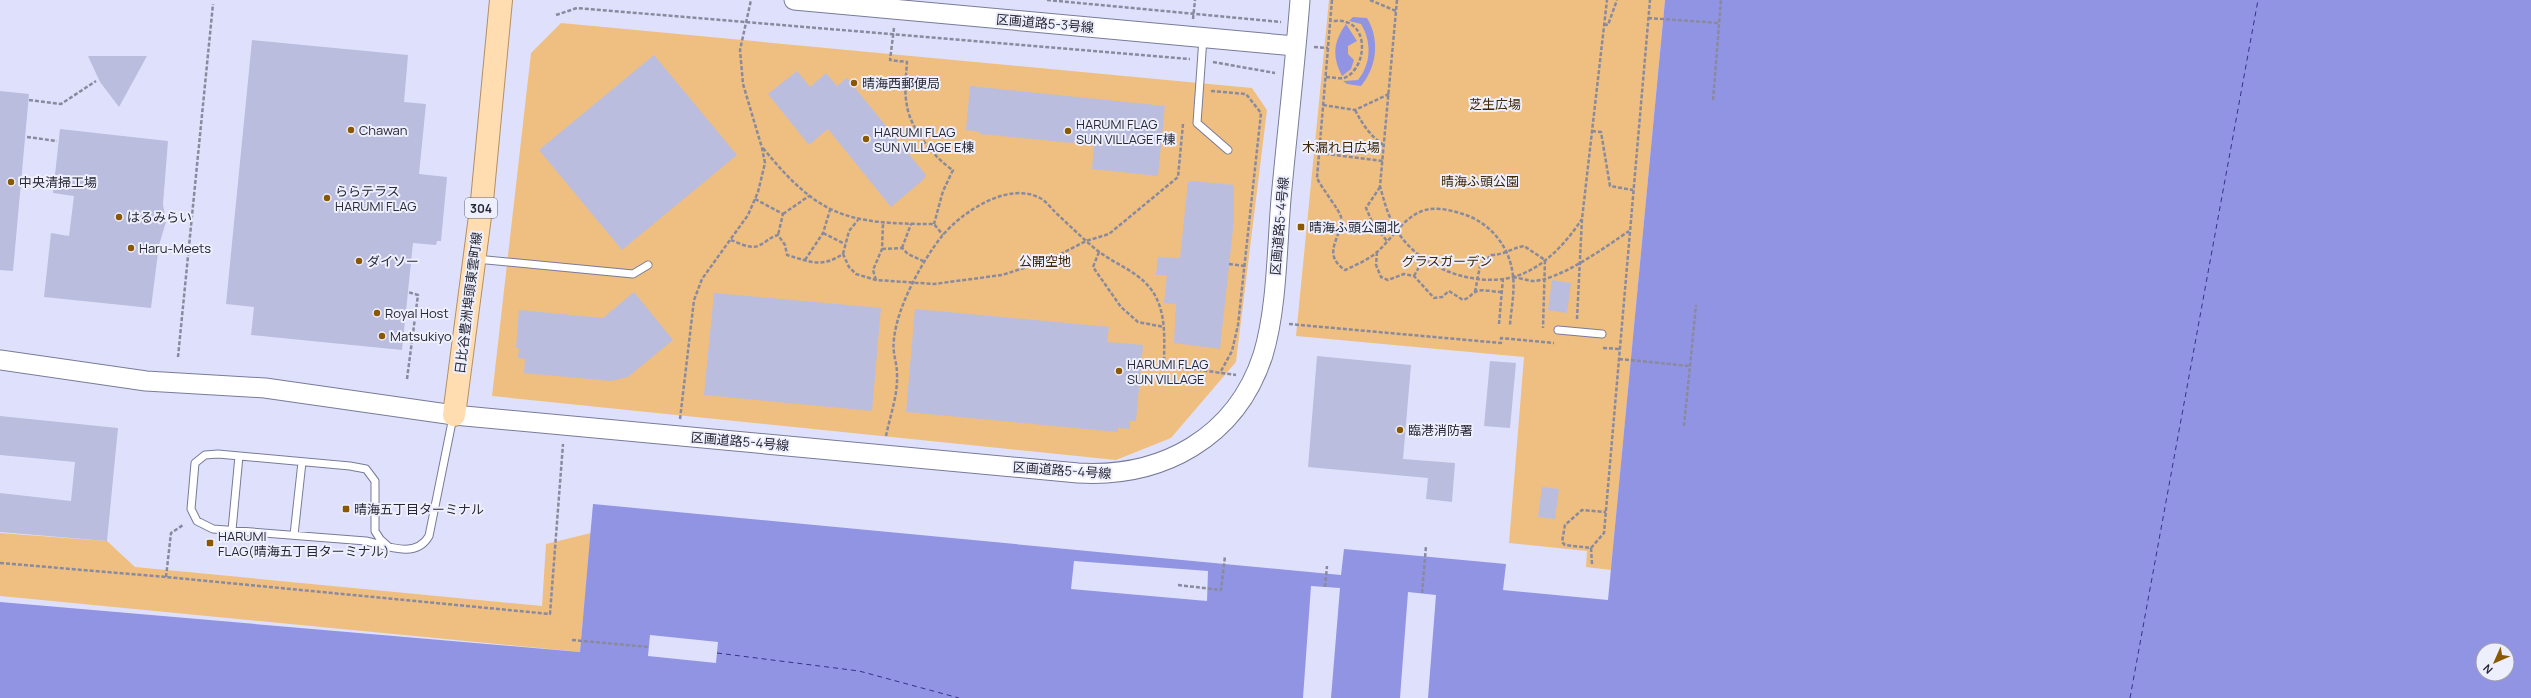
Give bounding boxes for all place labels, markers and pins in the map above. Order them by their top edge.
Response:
place label: 晴海西郵便局 [862,74,940,92]
marker: 晴海西郵便局 [849,78,859,88]
place label: HARUMI FLAG SUN VILLAGE F棟 [1076,115,1176,148]
place label: Chawan [359,121,408,139]
place label: HARUMI FLAG SUN VILLAGE E棟 [874,123,974,156]
marker: Chawan [346,125,356,135]
marker: HARUMI FLAG SUN VILLAGE F棟 [1063,126,1073,136]
marker: HARUMI FLAG SUN VILLAGE E棟 [861,134,871,144]
place label: 中央清掃工場 [19,173,97,191]
marker: 中央清掃工場 [6,177,16,187]
place label: ららテラス HARUMI FLAG [335,182,416,215]
marker: ららテラス HARUMI FLAG [322,193,332,203]
place label: はるみらい [127,208,192,226]
marker: はるみらい [114,212,124,222]
place label: 晴海ふ頭公園北 [1309,218,1400,236]
marker: 晴海ふ頭公園北 [1296,222,1306,232]
place label: Haru-Meets [139,239,211,257]
marker: Haru-Meets [126,243,136,253]
place label: ダイソー [367,252,419,270]
marker: ダイソー [354,256,364,266]
place label: Royal Host [385,304,449,322]
marker: Royal Host [372,308,382,318]
place label: Matsukiyo [390,327,452,345]
marker: Matsukiyo [377,331,387,341]
place label: HARUMI FLAG SUN VILLAGE [1127,355,1208,388]
marker: HARUMI FLAG SUN VILLAGE [1114,366,1124,376]
place label: 臨港消防署 [1408,421,1473,439]
marker: 臨港消防署 [1395,425,1405,435]
place label: 晴海五丁目ターミナル [354,500,484,518]
marker: 晴海五丁目ターミナル [341,504,351,514]
place label: HARUMI FLAG(晴海五丁目ターミナル) [218,527,389,560]
marker: HARUMI FLAG(晴海五丁目ターミナル) [205,538,215,548]

